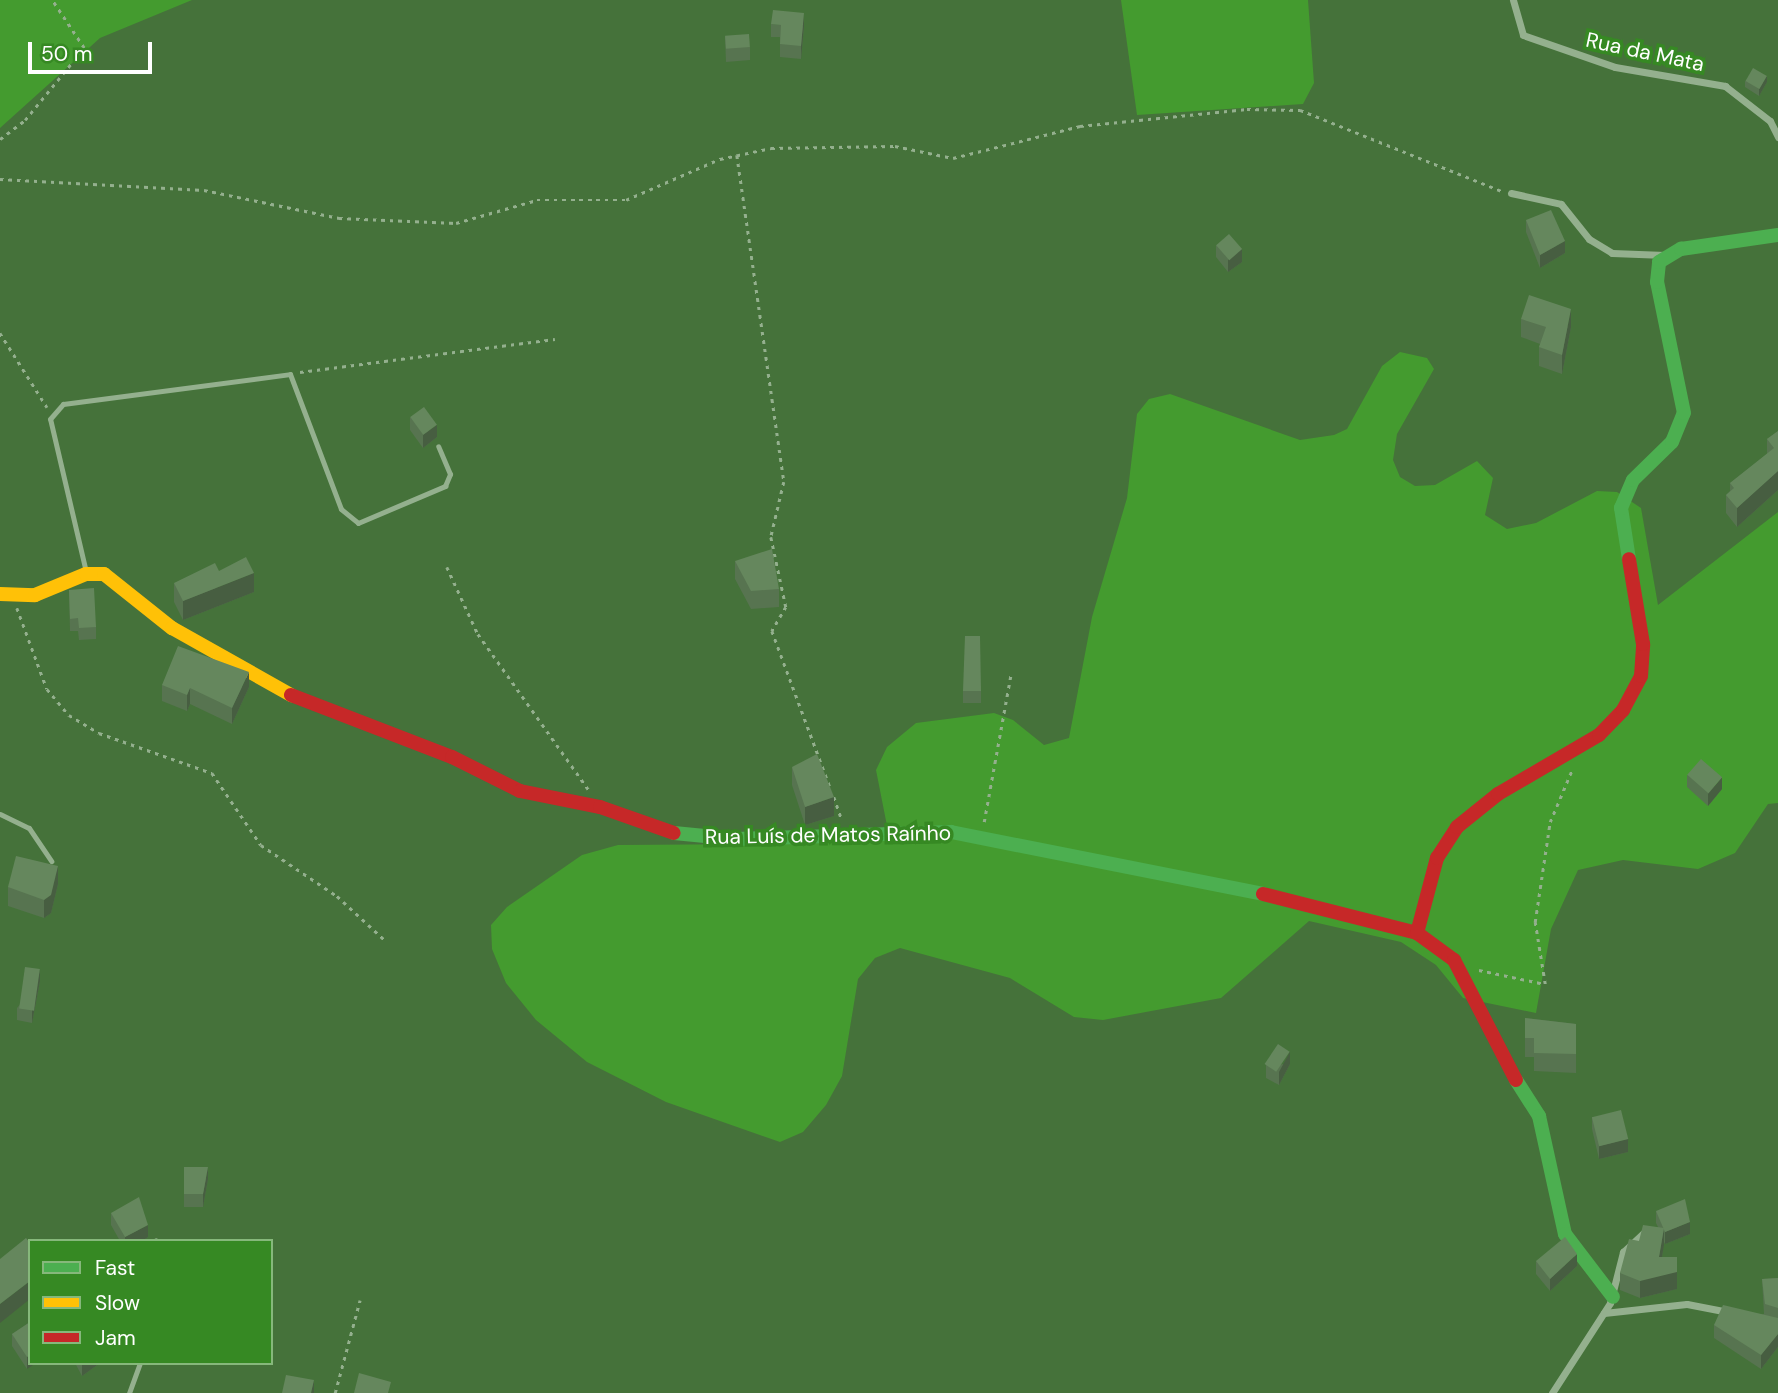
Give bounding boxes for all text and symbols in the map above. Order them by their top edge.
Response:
street label: Rua da Mata [1584,27,1706,77]
scale bar [32,28,156,72]
text: 50 m [41,40,92,68]
street label: Rua Luís de Matos Raínho [705,820,951,850]
legend [28,1239,273,1365]
text: Fast [95,1254,135,1282]
text: Slow [95,1289,140,1317]
text: Jam [95,1324,136,1352]

